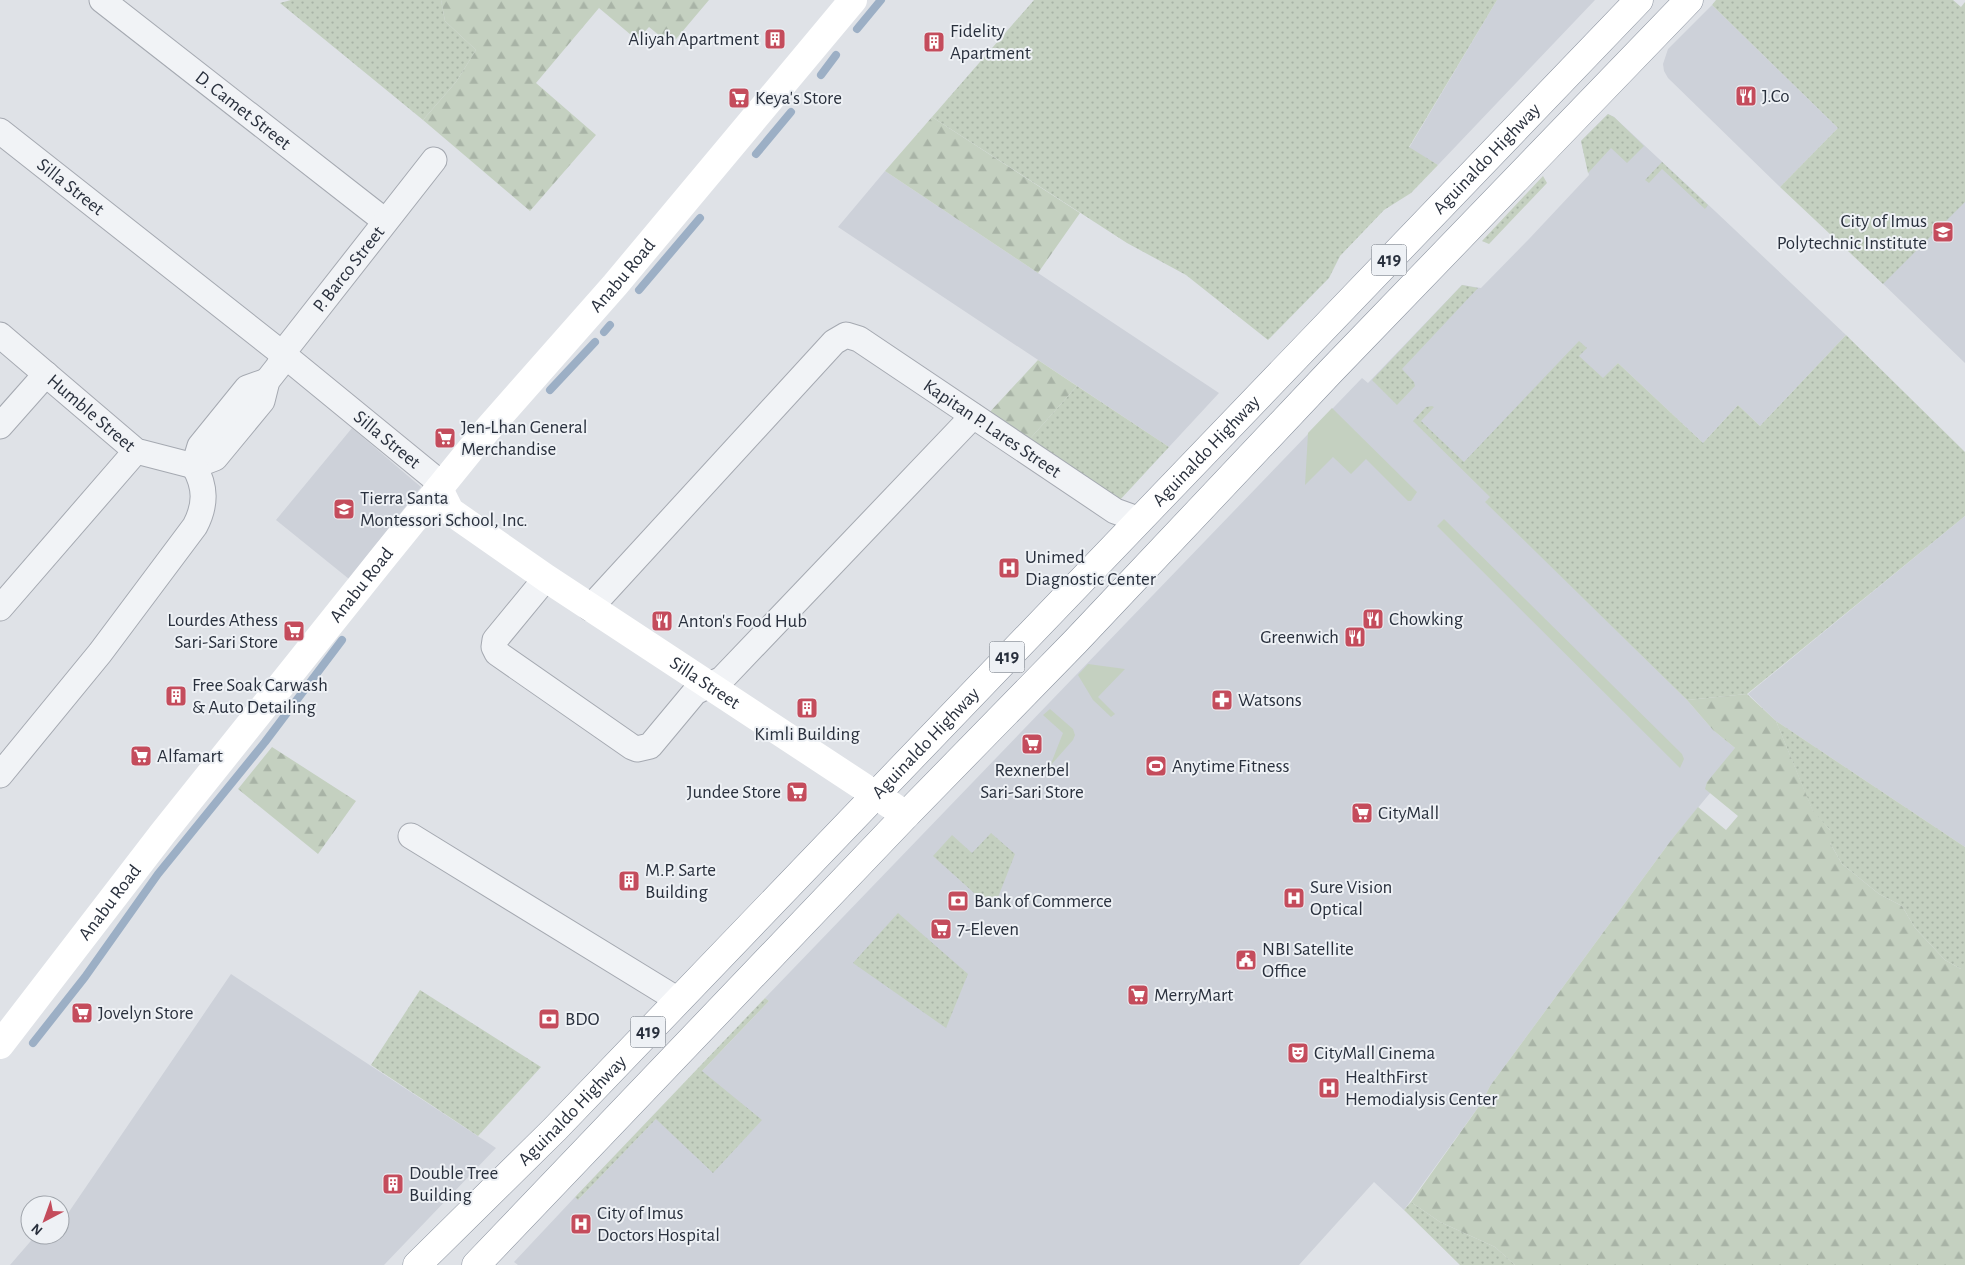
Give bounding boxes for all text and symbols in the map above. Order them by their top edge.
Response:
place label: Fidelity Apartment [950,22,1031,63]
building icon: Aliyah Apartment [763,27,787,51]
place label: Aliyah Apartment [628,30,759,49]
building icon: Fidelity Apartment [922,30,946,54]
street label: D. Camet Street [192,67,294,153]
restaurant icon: J.Co [1734,84,1758,108]
supermarket icon: Keya's Store [727,86,751,110]
place label: J.Co [1762,87,1790,106]
place label: Keya's Store [755,89,842,108]
street label: Aguinaldo Highway [1429,99,1544,218]
street label: Silla Street [34,155,108,219]
place label: City of Imus Polytechnic Institute [1777,212,1927,253]
school or university icon: City of Imus Polytechnic Institute [1931,220,1955,244]
street label: P. Barco Street [309,222,388,315]
street label: Anabu Road [586,235,659,316]
road number: 419 [1372,244,1406,276]
street label: Humble Street [44,370,139,455]
street label: Kapitan P. Lares Street [920,376,1064,481]
street label: Aguinaldo Highway [1149,392,1264,510]
street label: Silla Street [350,407,424,472]
place label: Jen-Lhan General Merchandise [461,418,587,459]
supermarket icon: Jen-Lhan General Merchandise [433,426,457,450]
place label: Tierra Santa Montessori School, Inc. [360,489,528,530]
school or university icon: Tierra Santa Montessori School, Inc. [332,497,356,521]
street label: Anabu Road [326,544,397,626]
place label: Unimed Diagnostic Center [1025,548,1156,589]
hospital icon: Unimed Diagnostic Center [997,556,1021,580]
restaurant icon: Chowking [1361,607,1385,631]
restaurant icon: Anton's Food Hub [650,609,674,633]
place label: Chowking [1389,610,1464,629]
place label: Lourdes Athess Sari-Sari Store [167,611,278,652]
place label: Anton's Food Hub [678,612,807,631]
supermarket icon: Lourdes Athess Sari-Sari Store [282,619,306,643]
restaurant icon: Greenwich [1343,625,1367,649]
place label: Greenwich [1260,628,1339,647]
road number: 419 [990,642,1024,672]
street label: Silla Street [666,653,743,712]
place label: Free Soak Carwash & Auto Detailing [192,676,328,717]
building icon: Free Soak Carwash & Auto Detailing [164,684,188,708]
street label: Aguinaldo Highway [868,684,983,802]
pharmacy icon: Watsons [1210,688,1234,712]
place label: Watsons [1238,691,1302,710]
building icon: Kimli Building [795,696,819,720]
place label: Kimli Building [754,725,860,744]
supermarket icon: Rexnerbel Sari-Sari Store [1020,732,1044,756]
supermarket icon: Alfamart [129,744,153,768]
place label: Alfamart [157,747,223,766]
sports icon: Anytime Fitness [1144,754,1168,778]
place label: Anytime Fitness [1172,757,1290,776]
place label: Rexnerbel Sari-Sari Store [980,761,1084,802]
supermarket icon: Jundee Store [785,780,809,804]
place label: Jundee Store [687,783,781,802]
supermarket icon: CityMall [1350,801,1374,825]
place label: CityMall [1378,804,1439,823]
street label: Anabu Road [75,861,145,944]
place label: M.P. Sarte Building [645,861,716,902]
building icon: M.P. Sarte Building [617,869,641,893]
place label: Sure Vision Optical [1310,878,1392,919]
hospital icon: Sure Vision Optical [1282,886,1306,910]
bank icon: Bank of Commerce [946,889,970,913]
place label: Bank of Commerce [974,892,1112,911]
supermarket icon: 7-Eleven [929,917,953,941]
place label: 7-Eleven [957,920,1019,939]
place label: NBI Satellite Office [1262,940,1354,981]
public building icon: NBI Satellite Office [1234,948,1258,972]
supermarket icon: MerryMart [1126,983,1150,1007]
place label: MerryMart [1154,986,1233,1005]
supermarket icon: Jovelyn Store [70,1001,94,1025]
place label: Jovelyn Store [98,1004,194,1023]
bank icon: BDO [537,1007,561,1031]
place label: BDO [565,1010,600,1029]
road number: 419 [630,1016,666,1048]
theatre icon: CityMall Cinema [1286,1041,1310,1065]
place label: CityMall Cinema [1314,1044,1436,1063]
street label: Aguinaldo Highway [514,1052,630,1169]
place label: HealthFirst Hemodialysis Center [1345,1068,1497,1109]
hospital icon: HealthFirst Hemodialysis Center [1317,1076,1341,1100]
place label: Double Tree Building [409,1164,498,1205]
building icon: Double Tree Building [381,1172,405,1196]
north arrow [20,1195,70,1245]
place label: City of Imus Doctors Hospital [597,1204,720,1245]
hospital icon: City of Imus Doctors Hospital [569,1212,593,1236]
text: N [29,1221,45,1238]

